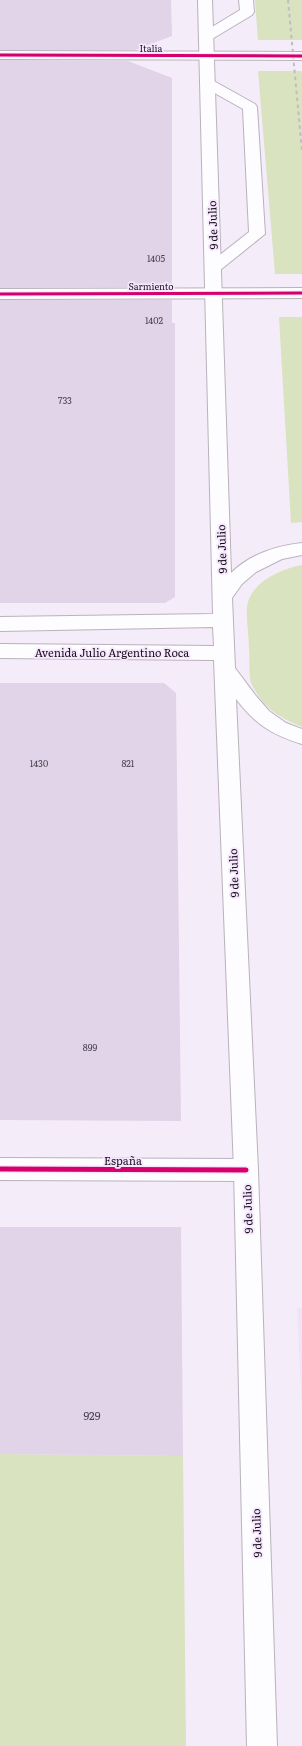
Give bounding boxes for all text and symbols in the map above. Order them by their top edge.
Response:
street label: Italia [140,41,163,55]
street label: 9 de Julio [203,200,221,250]
house number: 1405 [147,251,165,265]
street label: Sarmiento [128,279,174,293]
house number: 1402 [145,313,163,327]
house number: 733 [58,393,72,407]
street label: 9 de Julio [212,524,230,574]
street label: Avenida Julio Argentino Roca [35,644,189,660]
house number: 1430 [30,756,48,770]
house number: 821 [121,756,135,770]
street label: 9 de Julio [224,848,242,898]
house number: 899 [83,1040,97,1054]
street label: España [104,1152,142,1168]
street label: 9 de Julio [238,1184,256,1234]
house number: 929 [84,1407,101,1423]
street label: 9 de Julio [247,1508,265,1558]

